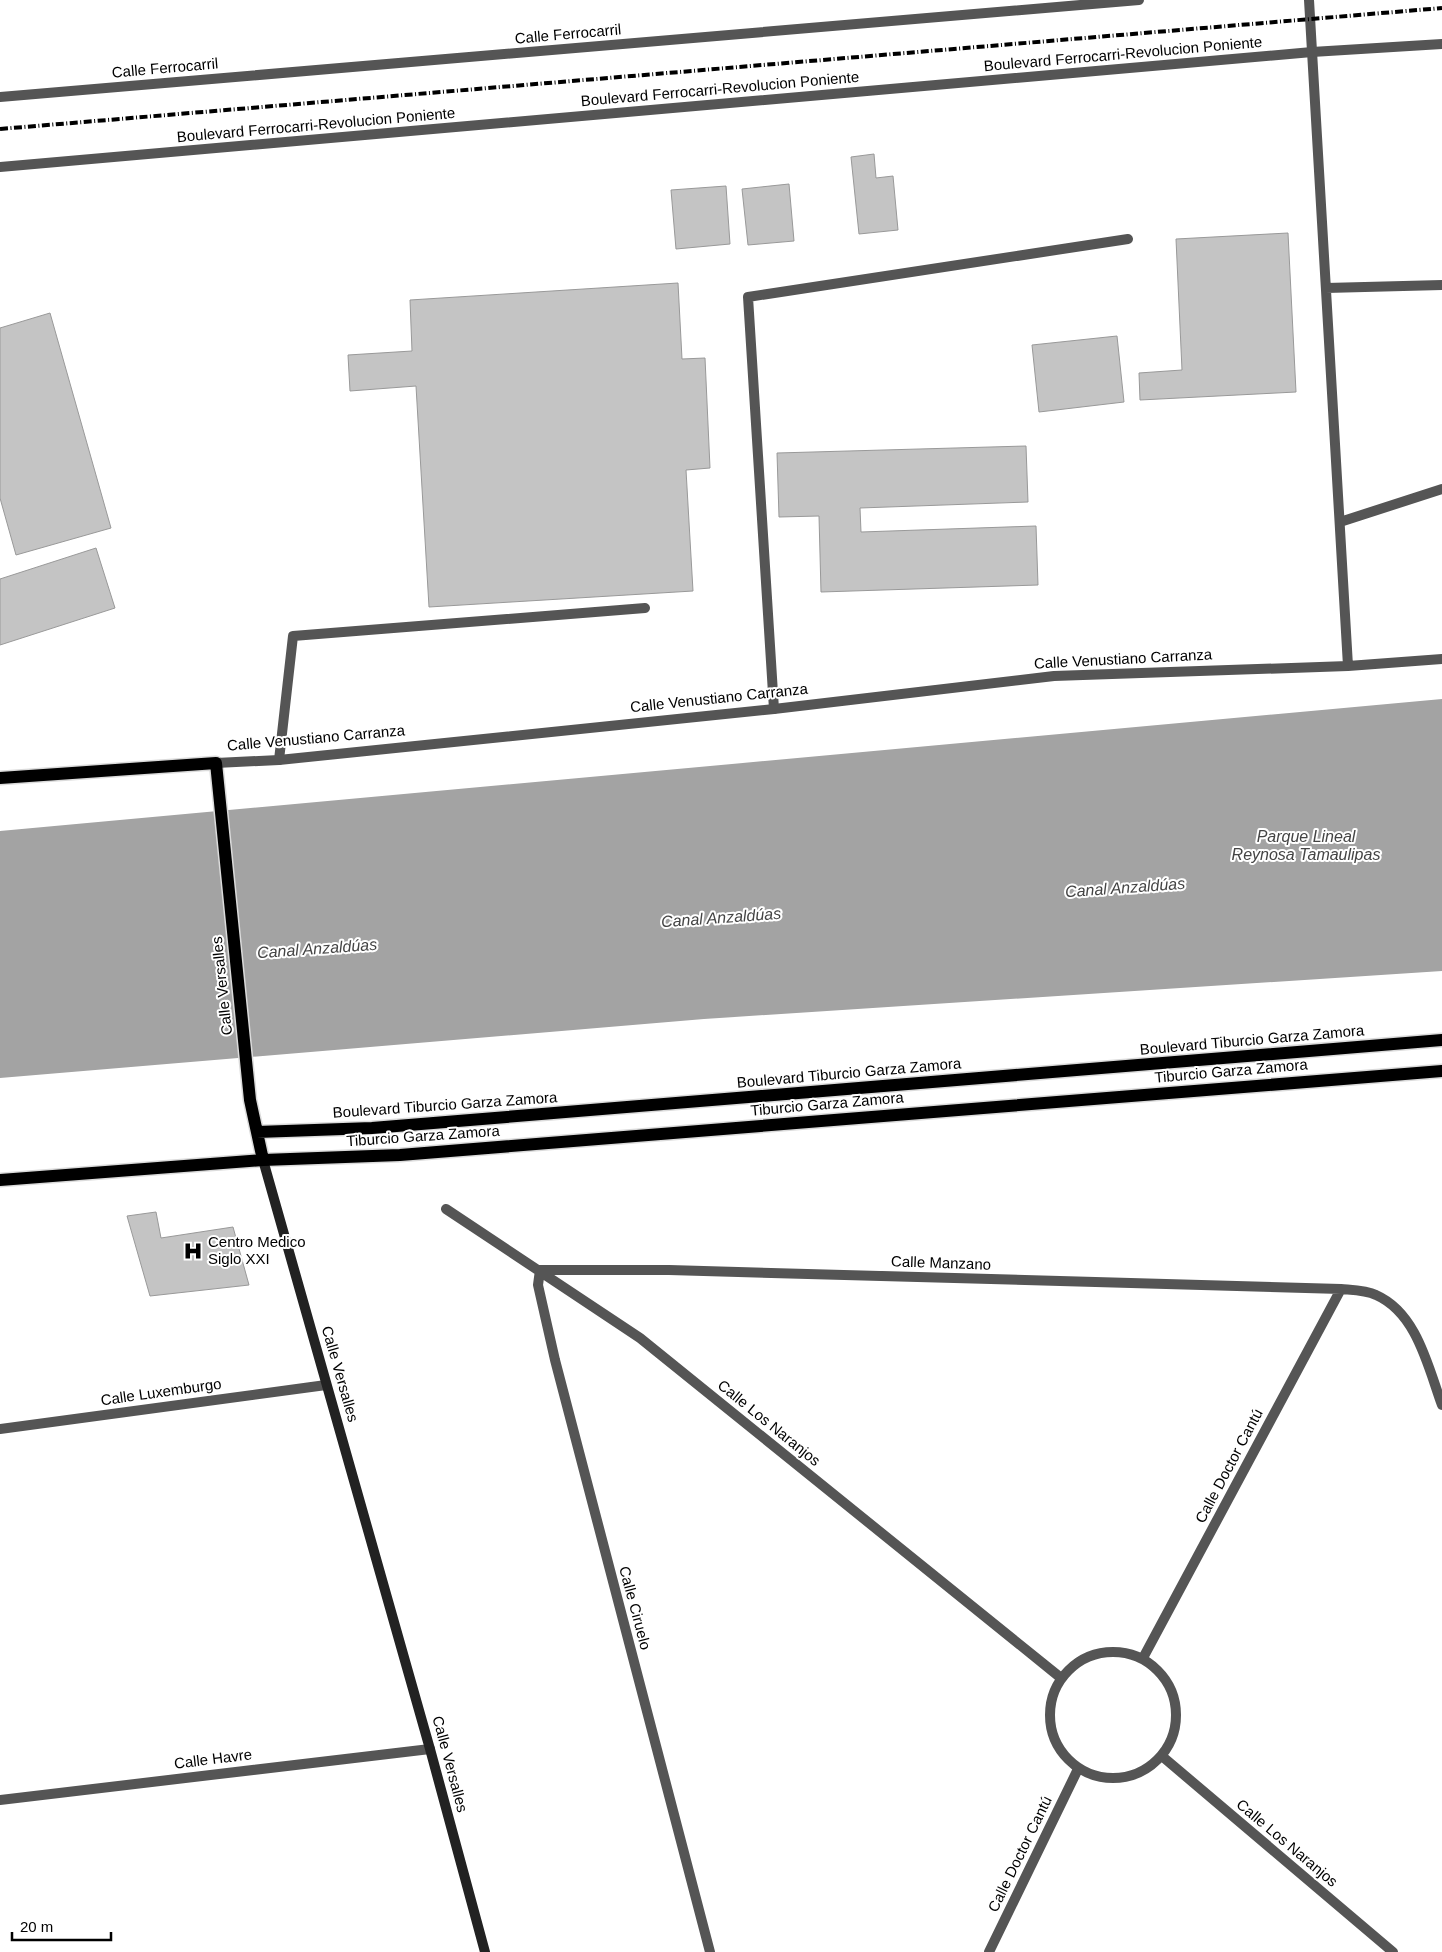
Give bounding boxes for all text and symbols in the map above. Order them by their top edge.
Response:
street label: Calle Ferrocarril [514,20,622,47]
street label: Boulevard Ferrocarri-Revolucion Poniente [983,33,1263,74]
street label: Calle Ferrocarril [111,54,219,81]
street label: Boulevard Ferrocarri-Revolucion Poniente [580,68,860,109]
street label: Boulevard Ferrocarri-Revolucion Poniente [176,104,456,145]
street label: Calle Venustiano Carranza [1033,645,1213,672]
street label: Calle Venustiano Carranza [629,680,809,715]
street label: Calle Venustiano Carranza [226,721,406,754]
water label: Parque Lineal Reynosa Tamaulipas [1232,828,1380,863]
water label: Canal Anzaldúas [1064,875,1186,900]
water label: Canal Anzaldúas [660,905,782,930]
street label: Calle Versalles [208,936,235,1036]
water label: Canal Anzaldúas [256,936,378,961]
street label: Boulevard Tiburcio Garza Zamora [1139,1021,1365,1058]
street label: Boulevard Tiburcio Garza Zamora [736,1054,962,1091]
street label: Tiburcio Garza Zamora [1154,1055,1309,1086]
street label: Boulevard Tiburcio Garza Zamora [332,1088,558,1121]
street label: Tiburcio Garza Zamora [750,1088,905,1119]
street label: Tiburcio Garza Zamora [346,1122,501,1149]
place label: Centro Medico Siglo XXI [208,1233,306,1267]
hospital icon: Centro Medico Siglo XXI [182,1240,204,1262]
street label: Calle Manzano [891,1252,991,1273]
street label: Calle Versalles [319,1324,362,1424]
street label: Calle Luxemburgo [99,1375,222,1408]
street label: Calle Los Naranjos [715,1376,824,1469]
street label: Calle Doctor Cantú [1191,1406,1266,1526]
street label: Calle Ciruelo [616,1564,655,1652]
street label: Calle Versalles [429,1714,472,1814]
street label: Calle Havre [173,1745,253,1772]
street label: Calle Doctor Cantú [984,1793,1055,1914]
street label: Calle Los Naranjos [1233,1795,1341,1890]
scale bar [12,1910,111,1942]
text: 20 m [20,1918,53,1935]

